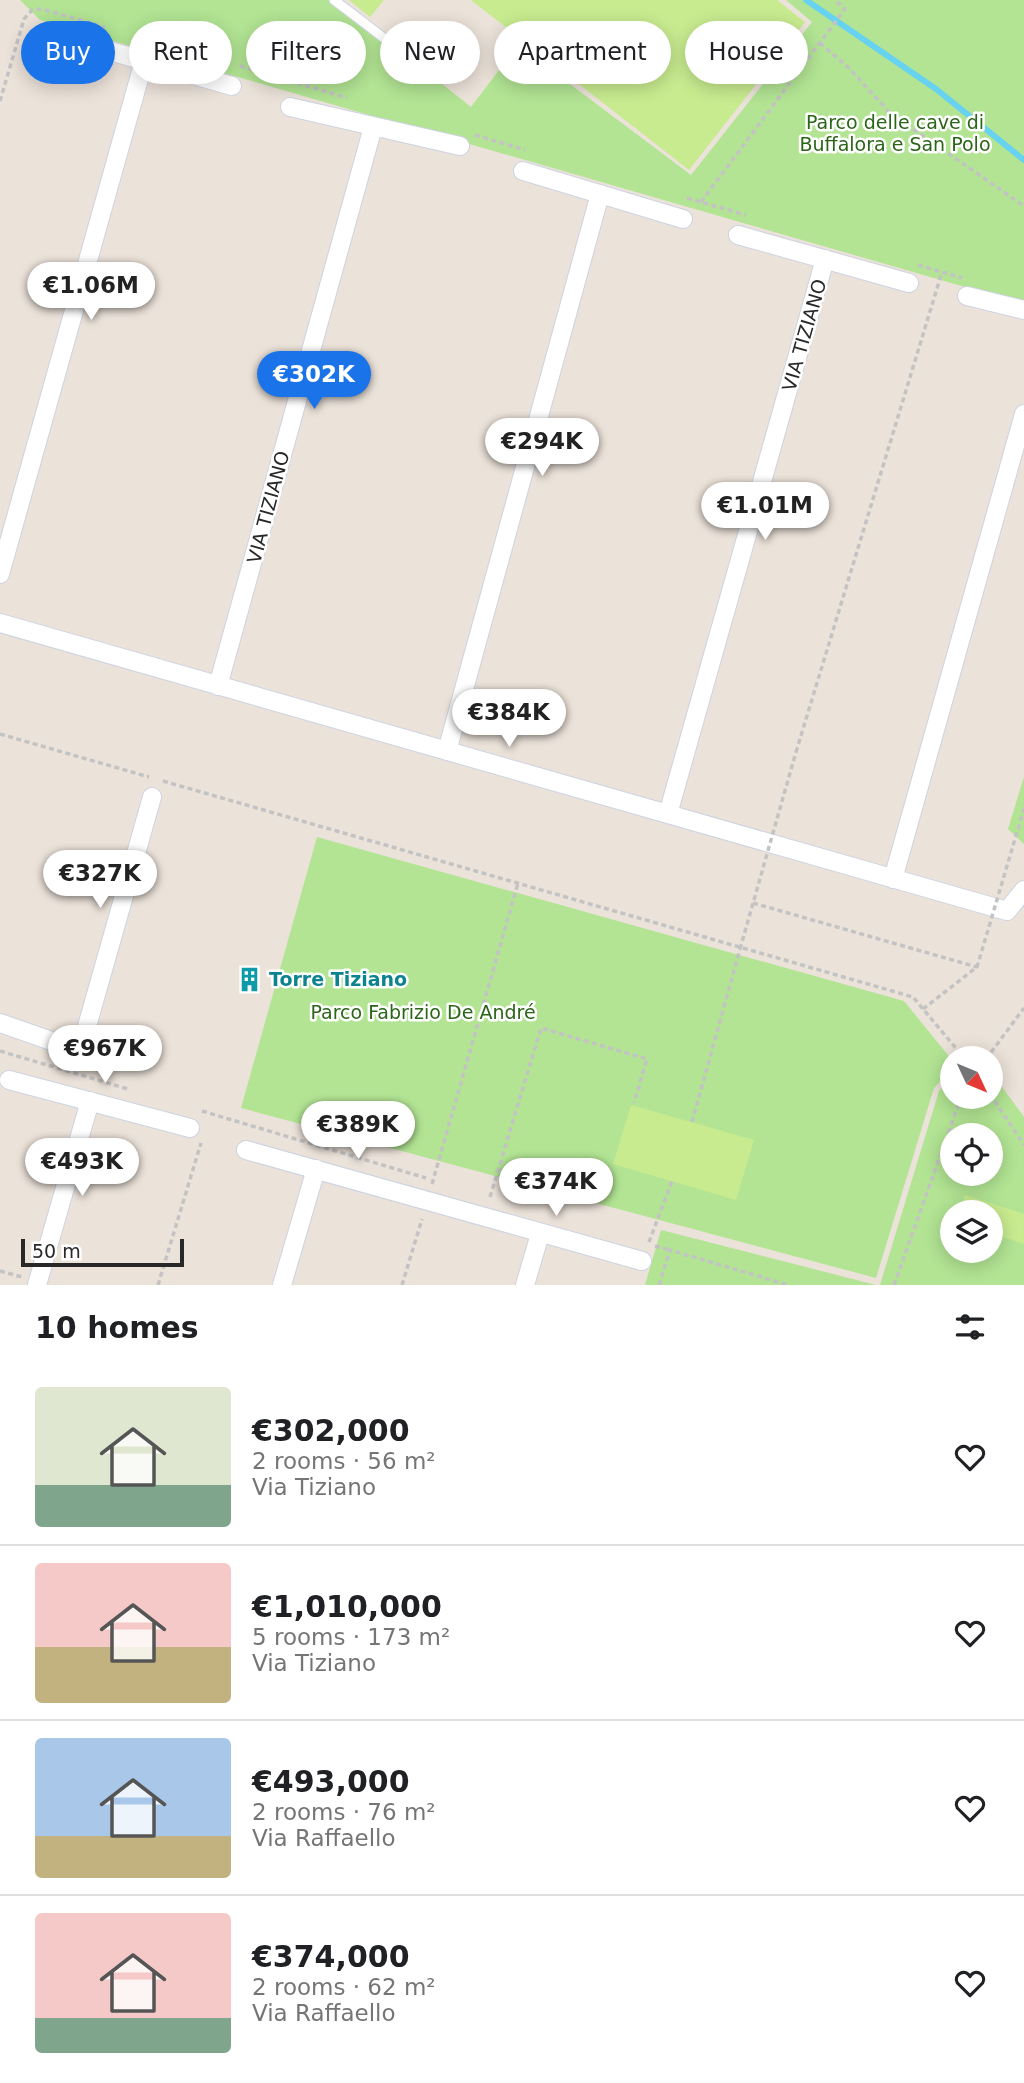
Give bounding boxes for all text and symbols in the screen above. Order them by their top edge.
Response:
chip: Buy [21,21,115,84]
chip: Rent [129,21,232,84]
chip: Filters [246,21,366,84]
chip: New [380,21,480,84]
chip: Apartment [494,21,671,84]
chip: House [685,21,808,84]
park label: Parco delle cave di Buffalora e San Polo [799,111,991,155]
pin: €1.06M [34,262,148,322]
text: €1.06M [43,272,139,298]
street label: VIA TIZIANO [777,276,831,394]
pin: €302K [265,352,363,411]
text: €302K [273,361,355,387]
pin: €294K [493,419,591,478]
text: €294K [501,428,583,454]
street label: VIA TIZIANO [242,448,294,566]
pin: €1.01M [708,482,822,542]
text: €1.01M [717,492,813,518]
pin: €384K [460,690,558,749]
text: €384K [468,699,550,725]
pin: €327K [51,850,149,910]
text: €327K [59,860,141,886]
building icon: Torre Tiziano [235,965,263,993]
place label: Torre Tiziano [269,968,407,990]
park label: Parco Fabrizio De André [310,1001,536,1023]
pin: €967K [56,1026,154,1085]
text: €967K [64,1035,146,1061]
north arrow [940,1046,1003,1110]
map controls [940,1046,1003,1263]
pin: €389K [309,1102,407,1161]
text: €389K [317,1111,399,1137]
button: locate [940,1123,1003,1186]
pin: €493K [33,1138,131,1198]
text: €493K [41,1148,123,1174]
pin: €374K [507,1158,605,1218]
text: €374K [515,1168,597,1194]
button: layers [940,1200,1003,1263]
scale bar [21,1236,184,1268]
text: 50 m [32,1240,81,1262]
icon: filters [951,1308,989,1346]
text: 10 homes [35,1310,199,1345]
text: €302,000 [252,1413,410,1448]
icon: home [91,1415,175,1499]
icon: heart [951,1438,989,1476]
text: 2 rooms · 56 m² [252,1448,436,1474]
text: Via Tiziano [252,1474,376,1500]
text: €1,010,000 [252,1589,442,1624]
icon: home [91,1591,175,1675]
icon: heart [951,1614,989,1652]
text: 5 rooms · 173 m² [252,1624,450,1650]
text: Via Tiziano [252,1650,376,1676]
text: €493,000 [252,1764,410,1799]
icon: home [91,1766,175,1850]
icon: heart [951,1789,989,1827]
text: 2 rooms · 76 m² [252,1799,436,1825]
text: Via Raffaello [252,1825,396,1851]
text: €374,000 [252,1939,410,1974]
icon: home [91,1941,175,2025]
icon: heart [951,1964,989,2002]
text: 2 rooms · 62 m² [252,1974,436,2000]
text: Via Raffaello [252,2000,396,2026]

